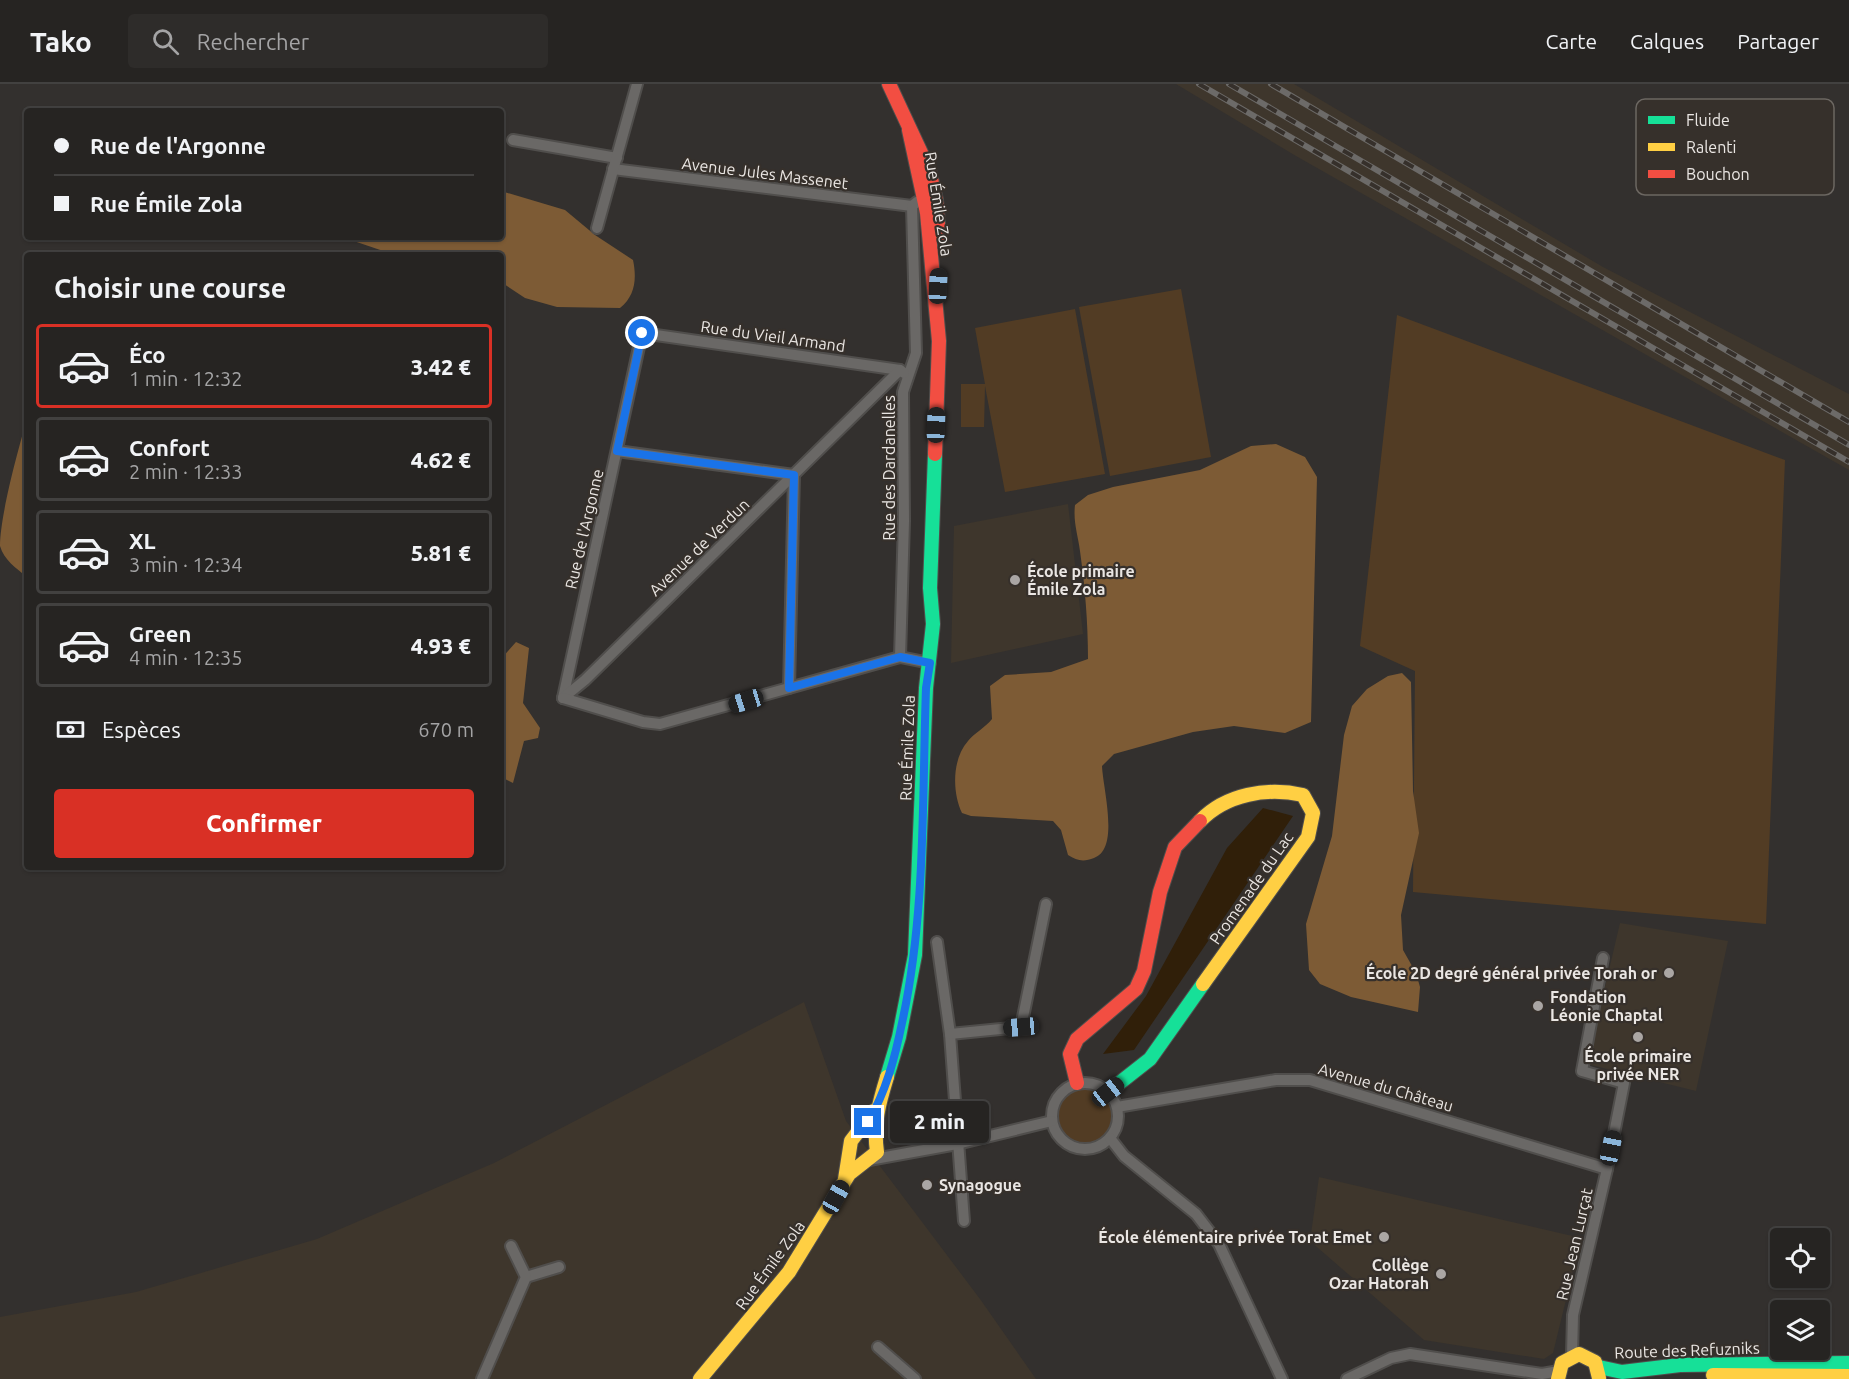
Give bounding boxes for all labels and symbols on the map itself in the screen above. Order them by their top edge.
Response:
legend [1636,99,1834,195]
text: Fluide [1686,111,1730,129]
text: Ralenti [1686,138,1737,156]
street label: Rue Émile Zola [922,150,958,258]
street label: Avenue Jules Massenet [681,154,850,192]
text: Bouchon [1686,165,1750,183]
car [928,268,948,304]
street label: Rue du Vieil Armand [700,317,846,355]
route start [628,319,655,346]
street label: Rue des Dardanelles [880,395,898,541]
car [926,407,946,443]
street label: Rue de l'Argonne [561,467,607,591]
street label: Avenue de Verdun [645,495,753,599]
place label: École primaire Émile Zola [1027,560,1135,598]
marker: École primaire Émile Zola [1008,573,1022,587]
car [726,687,766,715]
street label: Rue Émile Zola [894,695,918,801]
street label: Promenade du Lac [1206,828,1297,948]
place label: École 2D degré général privée Torah or [1366,962,1657,982]
marker: École 2D degré général privée Torah or [1662,966,1676,980]
place label: Fondation Léonie Chaptal [1550,988,1663,1024]
marker: Fondation Léonie Chaptal [1531,999,1545,1013]
car [1002,1016,1040,1038]
marker: École primaire privée NER [1631,1030,1645,1044]
place label: École primaire privée NER [1584,1045,1692,1083]
street label: Avenue du Château [1317,1059,1455,1115]
car [1088,1074,1128,1110]
callout: 2 min [889,1101,988,1143]
route end [854,1108,881,1135]
car [1599,1129,1623,1167]
place label: Synagogue [939,1176,1021,1194]
car [819,1177,853,1217]
marker: Synagogue [920,1178,934,1192]
street label: Rue Jean Lurçat [1552,1185,1596,1302]
street label: Rue Émile Zola [730,1216,808,1313]
place label: École élémentaire privée Torat Emet [1098,1226,1372,1246]
marker: École élémentaire privée Torat Emet [1377,1230,1391,1244]
place label: Collège Ozar Hatorah [1329,1256,1429,1292]
marker: Collège Ozar Hatorah [1434,1267,1448,1281]
street label: Route des Refuzniks [1614,1338,1760,1362]

